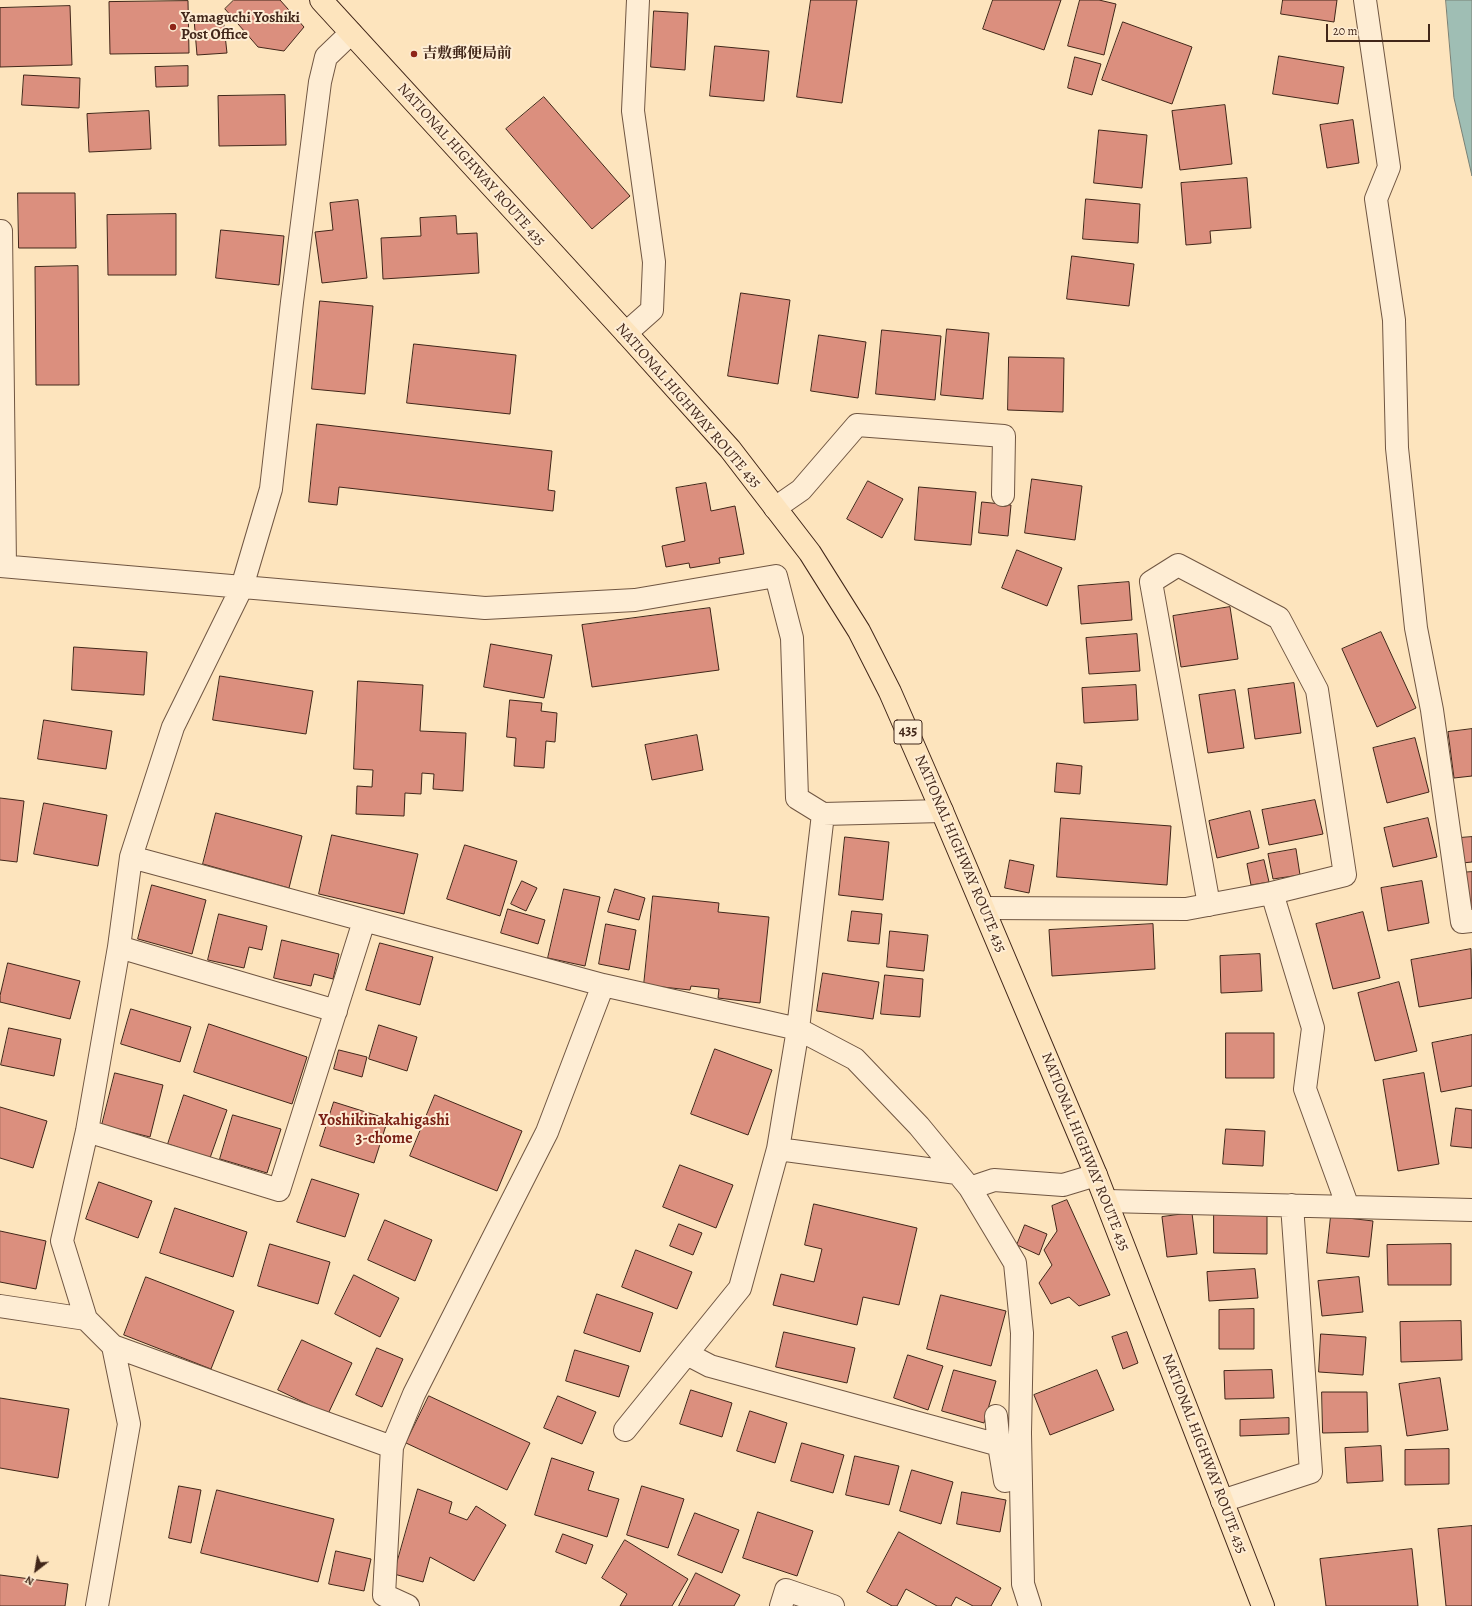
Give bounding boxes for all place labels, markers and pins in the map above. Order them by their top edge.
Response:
place label: Yamaguchi Yoshiki Post Office [181,9,300,44]
marker: Yamaguchi Yoshiki Post Office [168,22,178,32]
place label: 吉敷郵便局前 [422,45,512,63]
marker: 吉敷郵便局前 [409,49,419,59]

